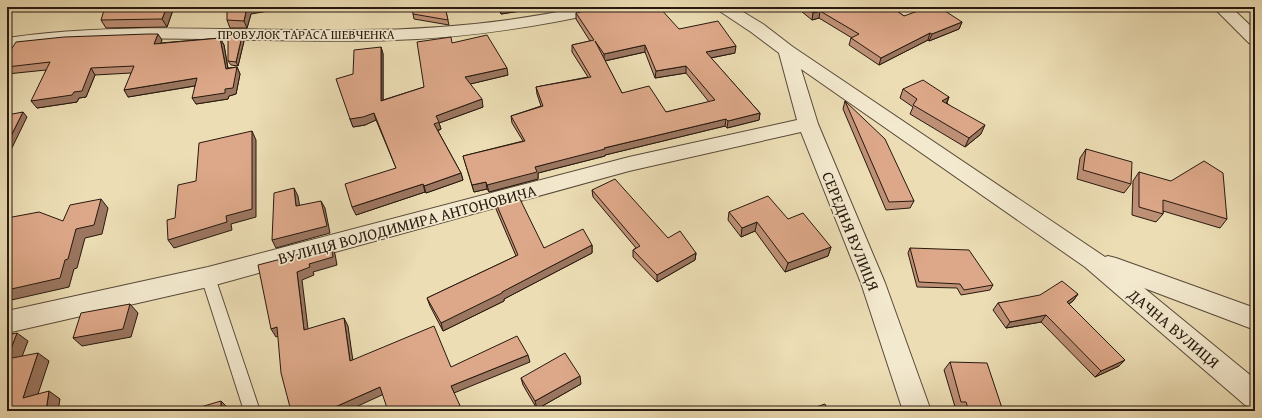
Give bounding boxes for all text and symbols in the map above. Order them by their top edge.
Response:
street label: ПРОВУЛОК ТАРАСА ШЕВЧЕНКА [217,25,395,44]
street label: СЕРЕДНЯ ВУЛИЦЯ [816,168,886,295]
street label: ВУЛИЦЯ ВОЛОДИМИРА АНТОНОВИЧА [275,178,539,270]
street label: ДАЧНА ВУЛИЦЯ [1122,282,1225,374]

